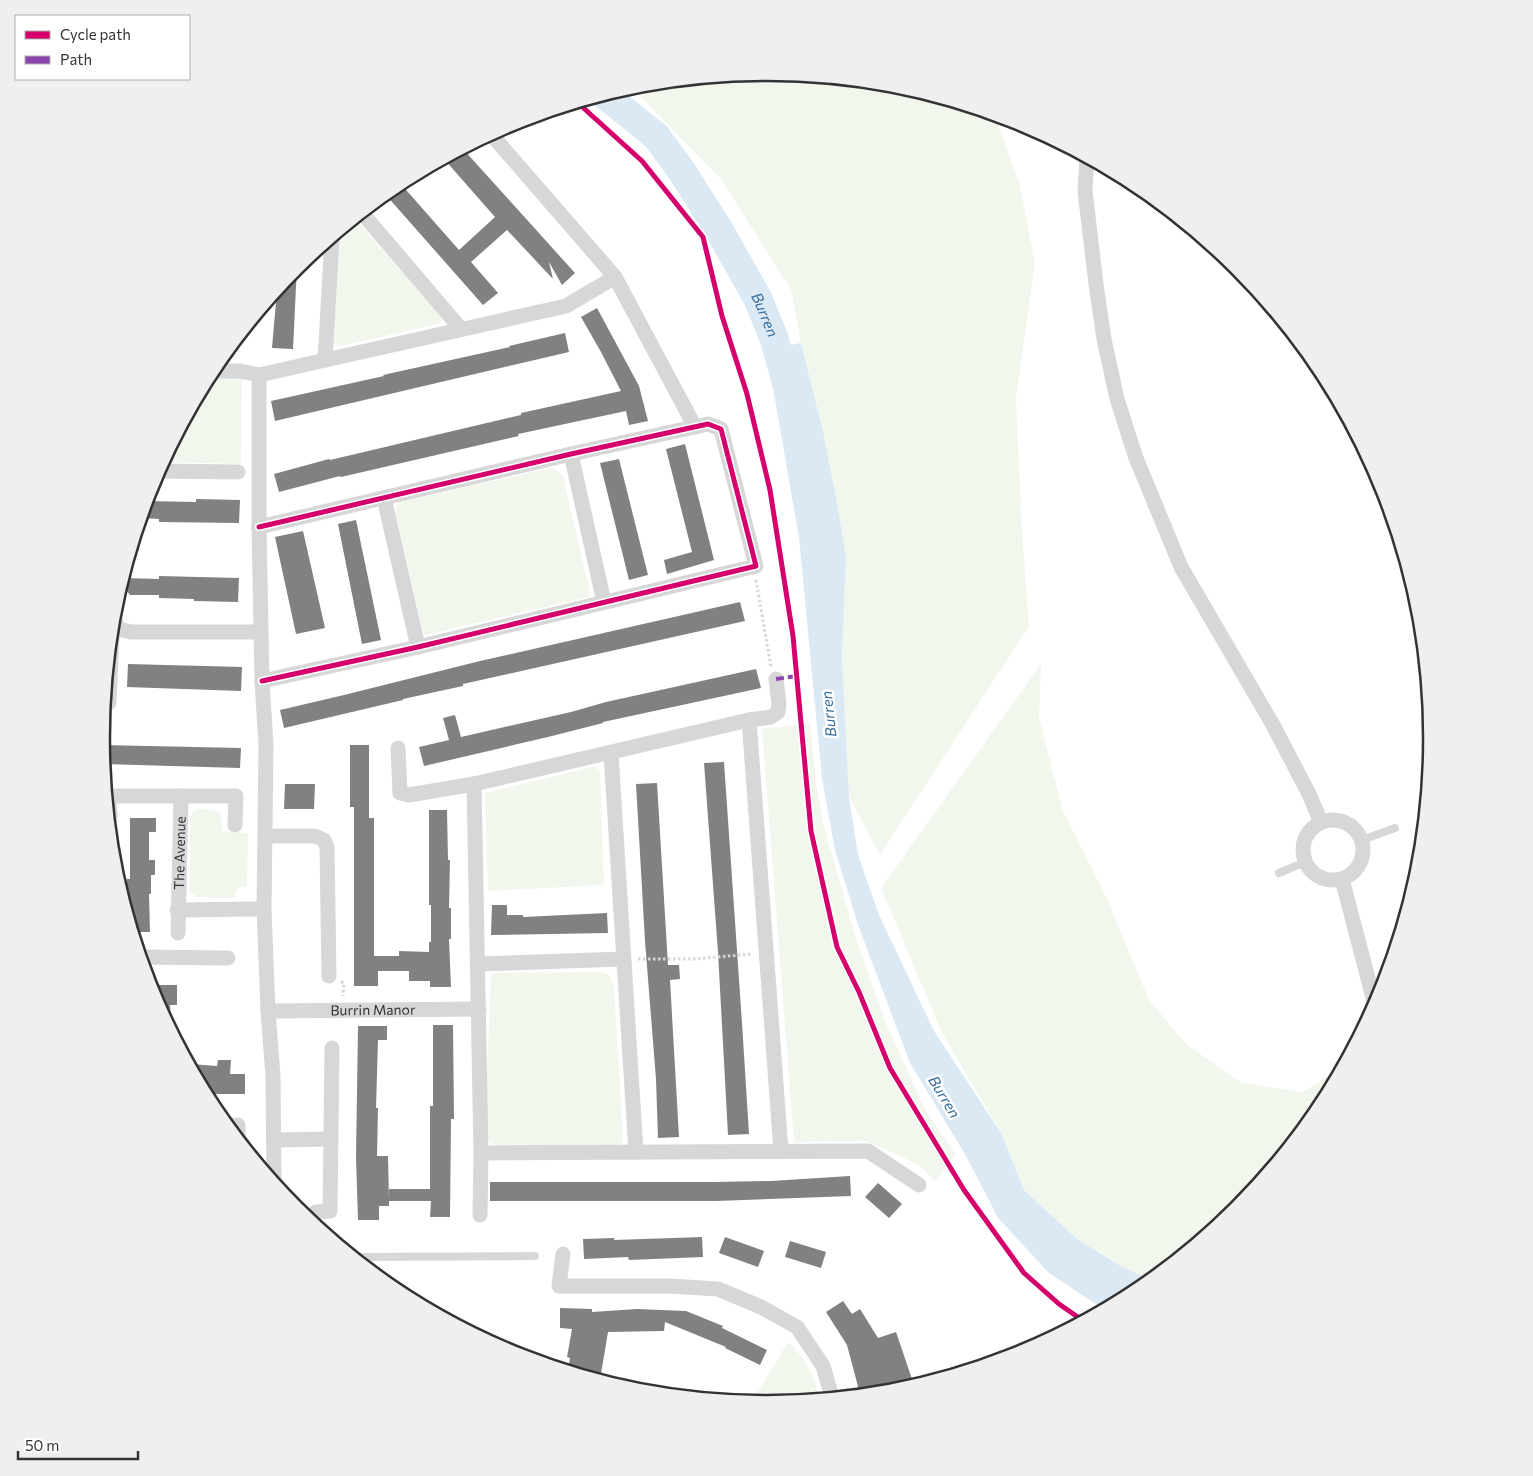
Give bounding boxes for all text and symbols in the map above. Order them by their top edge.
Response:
legend [15,15,190,80]
text: Cycle path [60,25,131,43]
text: Path [60,50,92,68]
water label: Burren [748,289,783,339]
water label: Burren [817,690,839,738]
street label: The Avenue [170,816,189,890]
street label: Burrin Manor [330,1001,416,1018]
water label: Burren [925,1072,964,1121]
scale bar [18,1428,138,1460]
text: 50 m [25,1436,59,1454]

